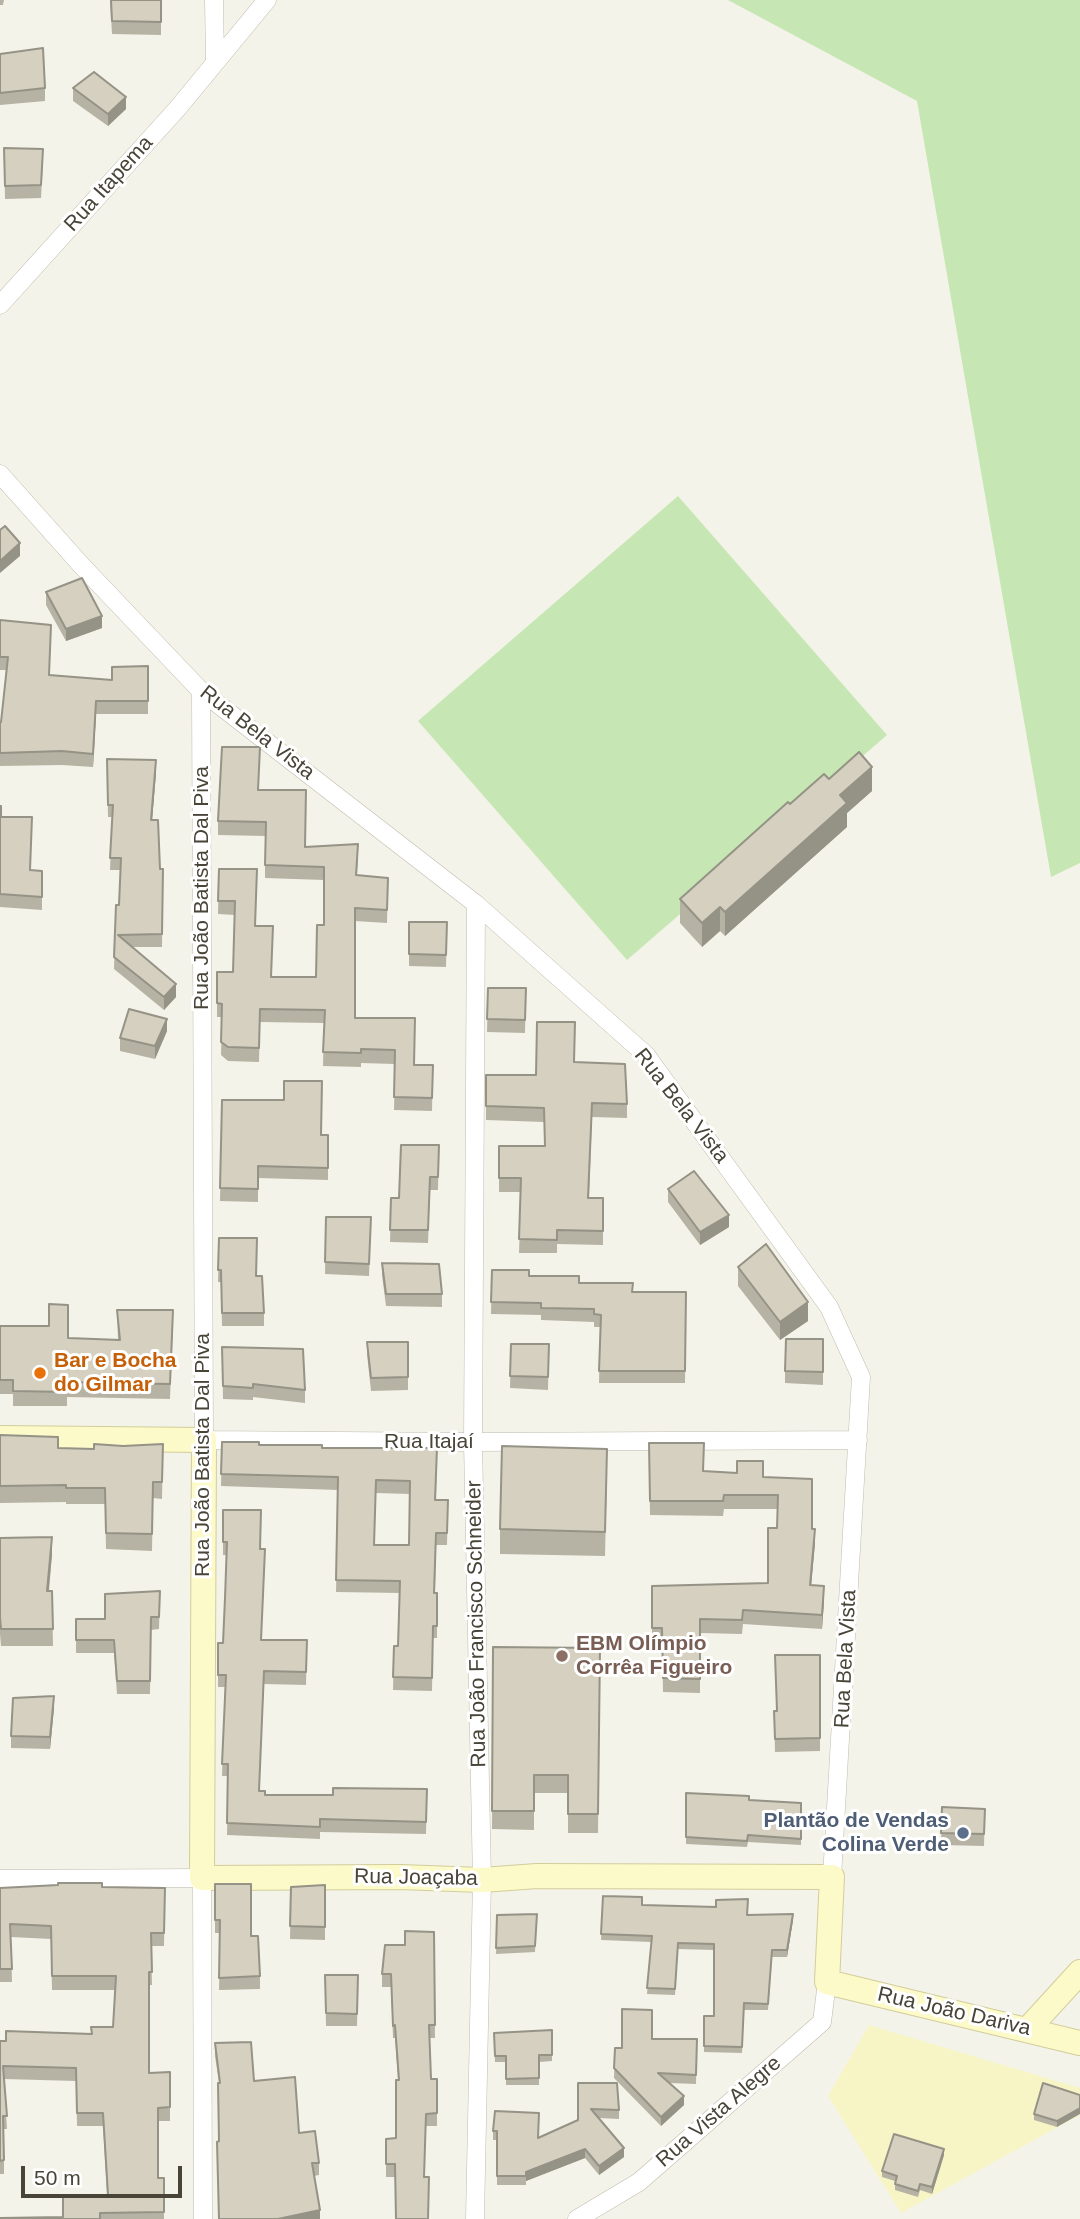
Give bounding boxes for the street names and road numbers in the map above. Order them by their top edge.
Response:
street label: Rua Itapema [59,131,159,237]
street label: Rua Bela Vista [195,680,319,786]
street label: Rua João Batista Dal Piva [189,766,215,1010]
street label: Rua Bela Vista [628,1044,734,1168]
street label: Rua João Batista Dal Piva [190,1333,216,1577]
street label: Rua Itajaí [384,1429,474,1455]
street label: Rua João Francisco Schneider [462,1480,492,1768]
street label: Rua Bela Vista [830,1589,862,1729]
street label: Rua Joaçaba [354,1864,478,1892]
street label: Rua João Dariva [875,1982,1033,2042]
street label: Rua Vista Alegre [651,2051,787,2173]

